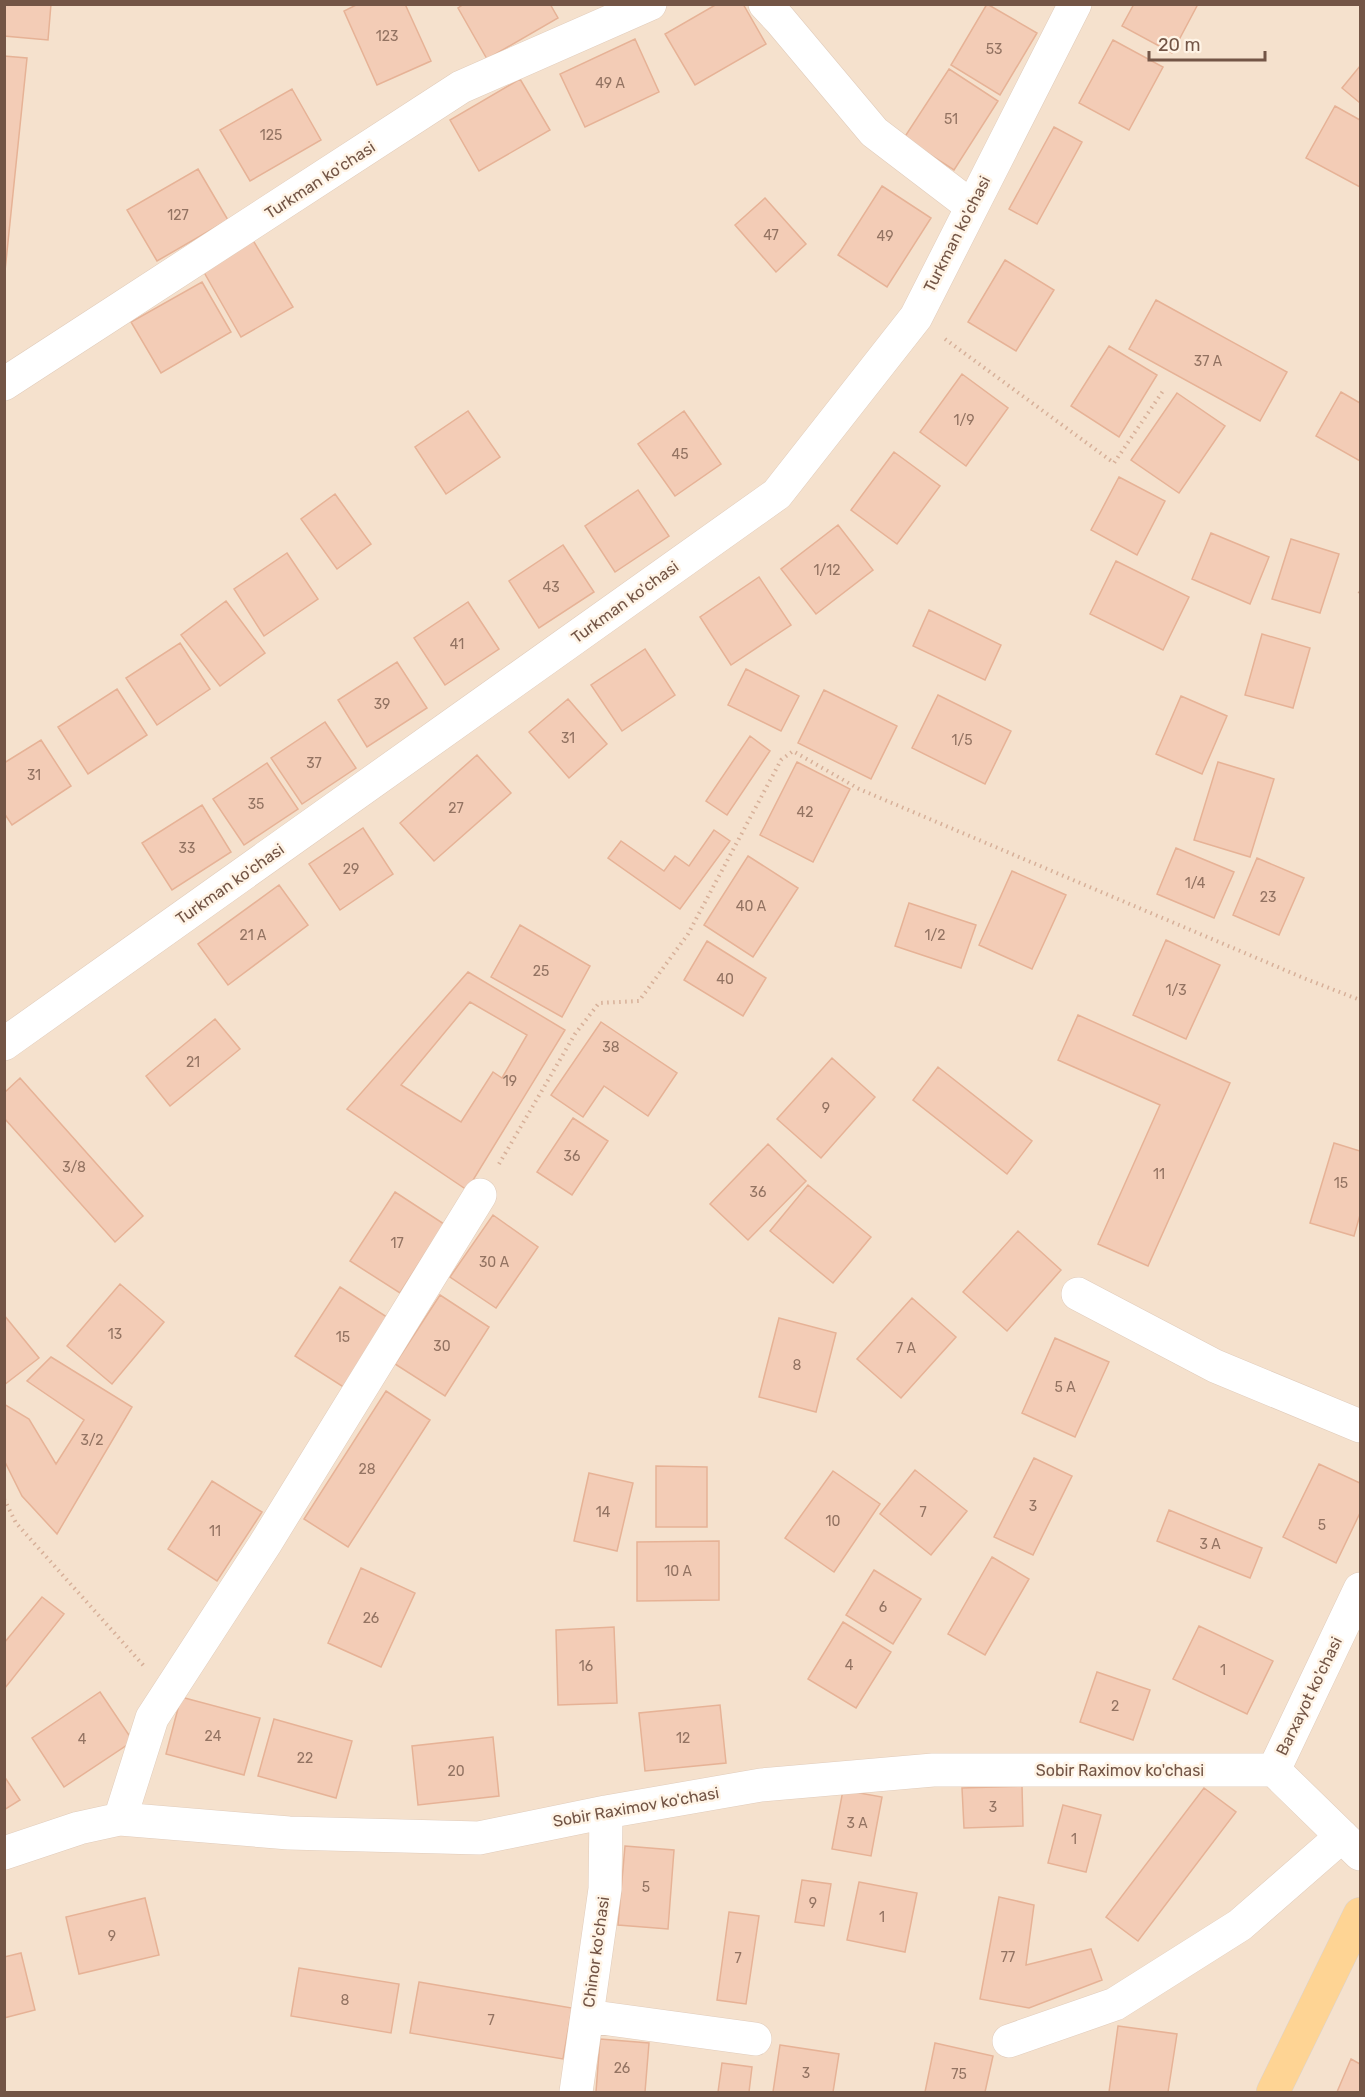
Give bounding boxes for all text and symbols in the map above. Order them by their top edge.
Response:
scale bar [1149,24,1264,62]
house number: 123 [376,28,398,45]
text: 20 m [1158,34,1200,56]
house number: 53 [986,41,1002,58]
house number: 49 А [595,75,625,92]
house number: 51 [944,111,958,128]
house number: 125 [260,127,282,144]
street label: Turkman ko'chasi [261,137,379,223]
street label: Turkman ko'chasi [920,173,994,295]
house number: 127 [167,207,189,224]
house number: 47 [763,227,779,244]
house number: 49 [877,228,893,245]
house number: 37 А [1194,353,1223,370]
house number: 1/9 [954,412,975,429]
house number: 45 [671,446,689,463]
street label: Turkman ko'chasi [568,557,682,647]
house number: 1/12 [814,562,840,579]
house number: 43 [542,579,560,596]
house number: 41 [450,636,464,653]
house number: 39 [374,696,390,713]
house number: 31 [561,730,575,747]
house number: 1/5 [952,732,973,749]
house number: 37 [306,755,322,772]
house number: 31 [27,767,41,784]
house number: 35 [248,796,264,813]
house number: 27 [448,800,464,817]
house number: 42 [797,804,813,821]
street label: Turkman ko'chasi [172,840,288,928]
house number: 33 [179,840,195,857]
house number: 29 [343,861,359,878]
house number: 1/4 [1185,875,1206,892]
house number: 23 [1260,889,1276,906]
house number: 40 А [736,898,767,915]
house number: 21 А [239,927,267,944]
house number: 1/2 [925,927,945,944]
house number: 25 [533,963,549,980]
house number: 40 [716,971,734,988]
house number: 1/3 [1165,982,1187,999]
house number: 38 [602,1039,620,1056]
house number: 21 [186,1054,200,1071]
house number: 19 [503,1073,517,1090]
house number: 9 [822,1100,830,1117]
house number: 36 [564,1148,580,1165]
house number: 3/8 [62,1159,86,1176]
house number: 11 [1153,1166,1165,1183]
house number: 15 [1334,1175,1348,1192]
house number: 36 [750,1184,766,1201]
house number: 17 [390,1235,404,1252]
house number: 30 А [479,1254,510,1271]
house number: 13 [108,1326,122,1343]
house number: 15 [336,1329,350,1346]
house number: 30 [433,1338,451,1355]
house number: 7 А [896,1340,917,1357]
house number: 8 [793,1357,802,1374]
house number: 5 А [1054,1379,1076,1396]
house number: 3/2 [80,1432,104,1449]
house number: 28 [358,1461,376,1478]
house number: 3 [1029,1498,1037,1515]
house number: 14 [596,1504,611,1521]
house number: 7 [919,1504,927,1521]
house number: 10 [826,1513,841,1530]
house number: 5 [1318,1517,1326,1534]
house number: 11 [209,1523,221,1540]
house number: 3 А [1199,1536,1221,1553]
house number: 10 А [664,1563,692,1580]
house number: 6 [879,1599,887,1616]
house number: 26 [363,1610,379,1627]
street label: Barxayot ko'chasi [1272,1634,1346,1758]
house number: 4 [845,1657,854,1674]
house number: 16 [579,1658,593,1675]
house number: 1 [1220,1662,1226,1679]
house number: 2 [1111,1698,1119,1715]
house number: 24 [205,1728,222,1745]
house number: 12 [676,1730,690,1747]
house number: 4 [78,1731,87,1748]
house number: 22 [297,1750,313,1767]
street label: Sobir Raximov ko'chasi [1036,1761,1204,1780]
house number: 20 [447,1763,465,1780]
street label: Sobir Raximov ko'chasi [551,1783,721,1831]
house number: 3 [989,1799,997,1816]
house number: 3 А [846,1815,868,1832]
house number: 1 [1071,1831,1077,1848]
house number: 5 [642,1879,650,1896]
street label: Chinor ko'chasi [579,1895,613,2009]
house number: 9 [809,1895,817,1912]
house number: 1 [879,1909,885,1926]
house number: 9 [108,1928,116,1945]
house number: 77 [1001,1949,1015,1966]
house number: 7 [734,1950,742,1967]
house number: 8 [341,1992,350,2009]
house number: 7 [487,2012,495,2029]
house number: 26 [614,2060,630,2077]
house number: 3 [802,2065,810,2082]
house number: 75 [951,2066,967,2083]

